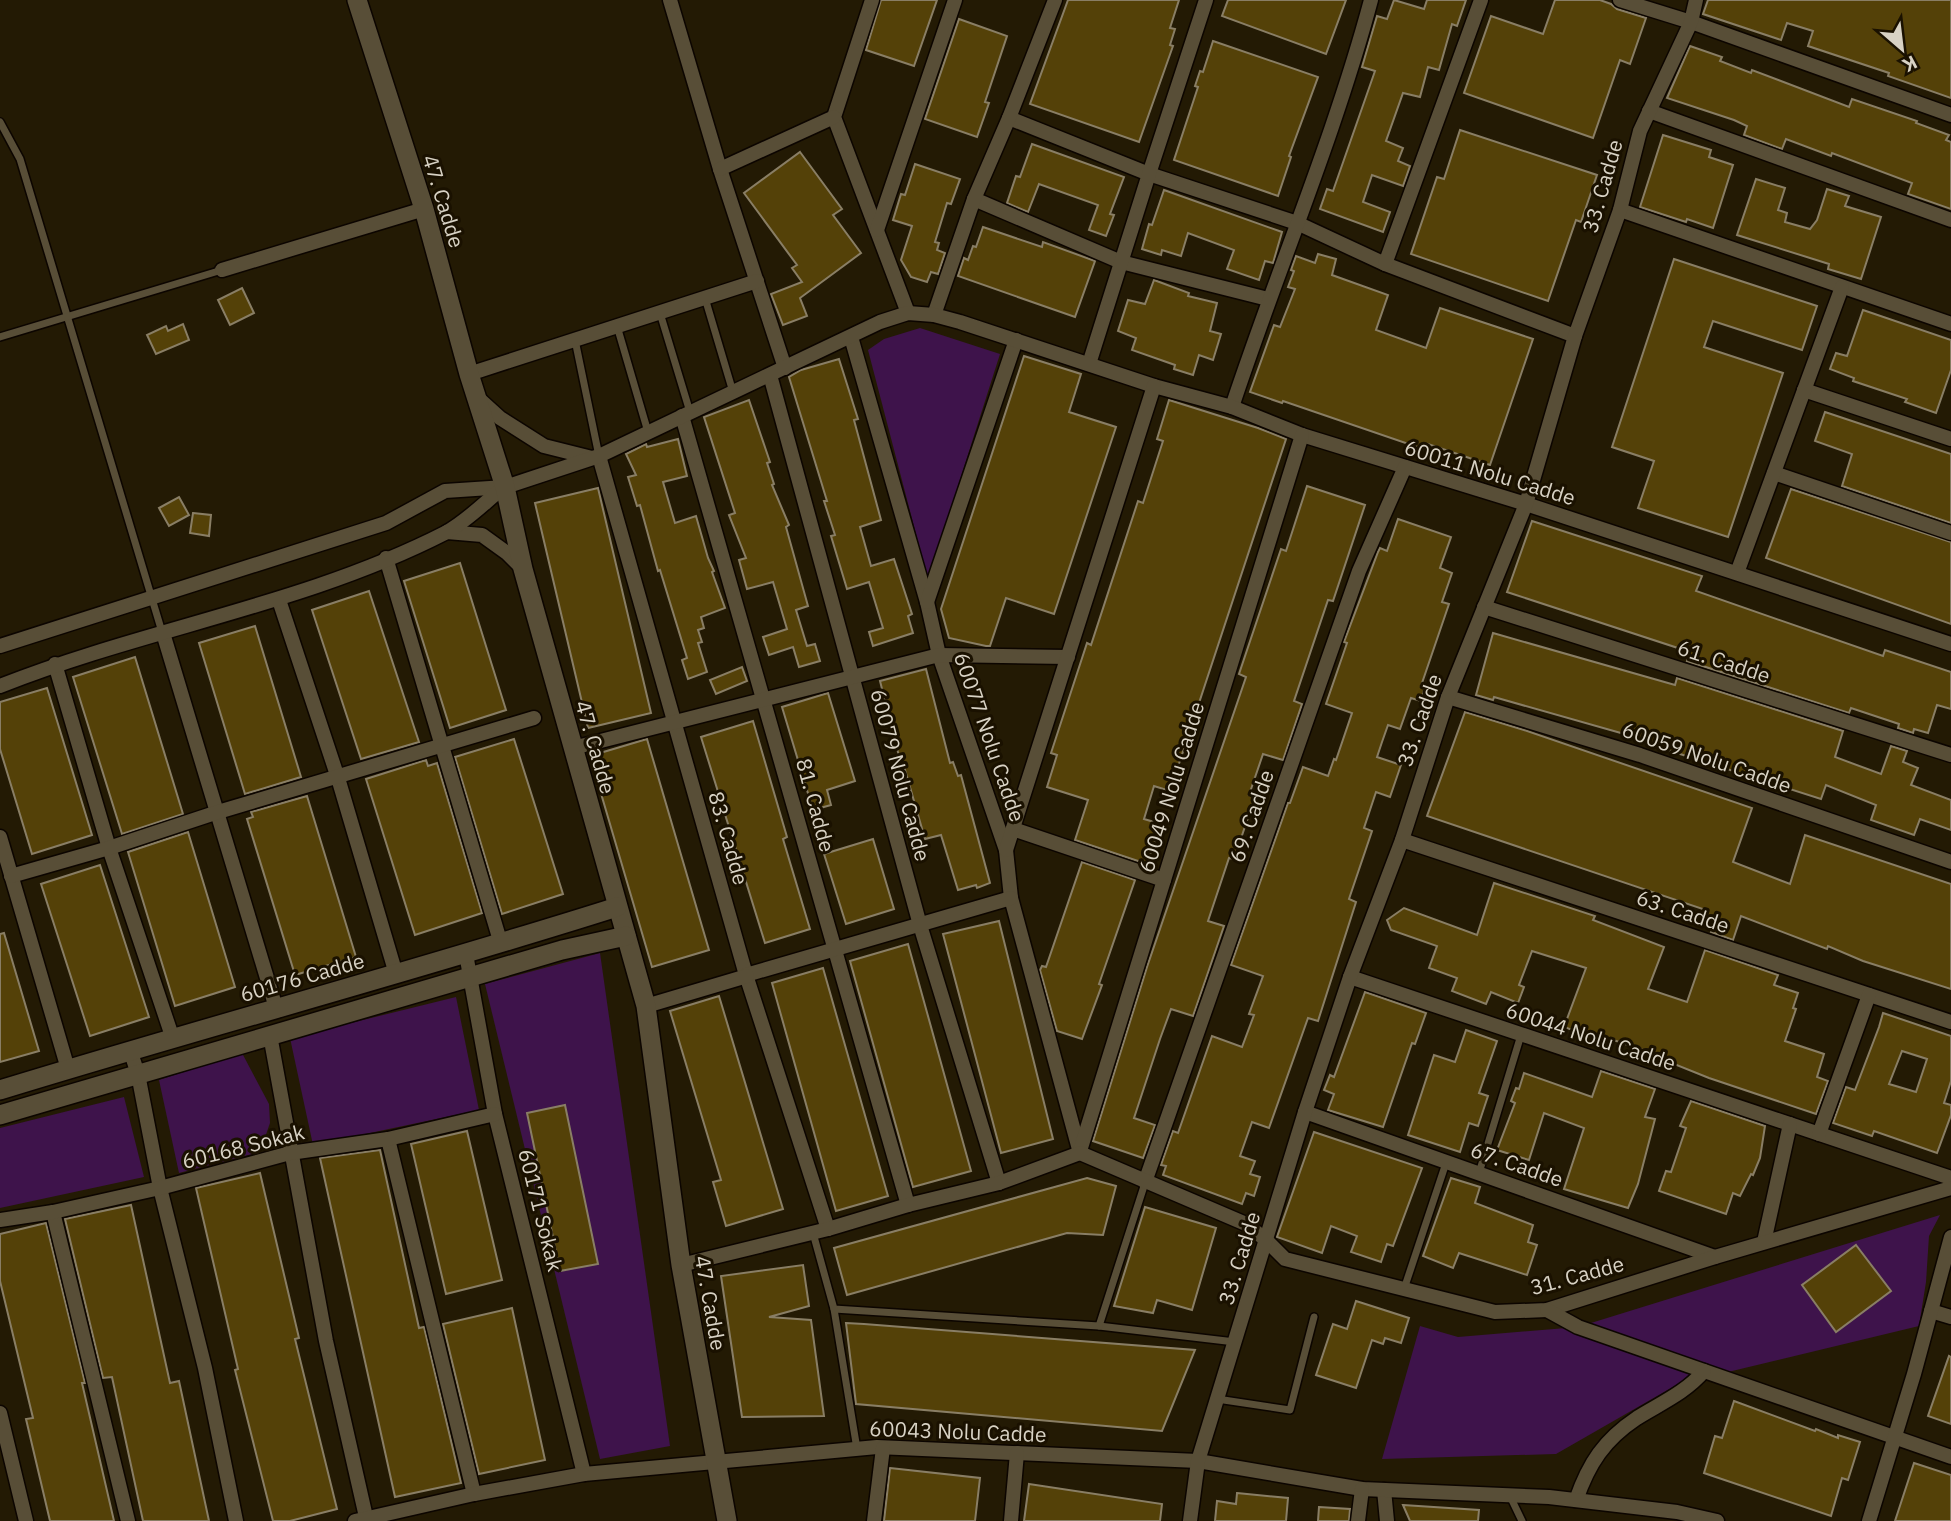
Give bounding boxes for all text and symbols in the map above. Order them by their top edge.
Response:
north arrow [1867,14,1937,84]
text: K [1899,50,1921,78]
street label: 33. Cadde [1575,136,1629,236]
street label: 47. Cadde [417,151,471,251]
street label: 60011 Nolu Cadde [1401,433,1579,511]
street label: 61. Cadde [1674,633,1774,689]
street label: 60077 Nolu Cadde [948,649,1032,825]
street label: 33. Cadde [1390,670,1448,770]
street label: 60079 Nolu Cadde [865,686,937,864]
street label: 47. Cadde [569,697,623,797]
street label: 60049 Nolu Cadde [1132,698,1210,876]
street label: 60059 Nolu Cadde [1619,715,1795,799]
street label: 81. Cadde [790,755,842,855]
street label: 69. Cadde [1222,766,1280,866]
street label: 83. Cadde [702,788,756,888]
street label: 63. Cadde [1633,883,1733,939]
street label: 60176 Cadde [237,946,367,1008]
street label: 60044 Nolu Cadde [1502,995,1680,1077]
street label: 60168 Sokak [179,1117,307,1175]
street label: 67. Cadde [1467,1135,1567,1193]
street label: 60171 Sokak [512,1146,570,1274]
street label: 33. Cadde [1212,1208,1266,1308]
street label: 31. Cadde [1527,1249,1627,1301]
street label: 47. Cadde [689,1253,733,1353]
street label: 60043 Nolu Cadde [869,1414,1047,1448]

